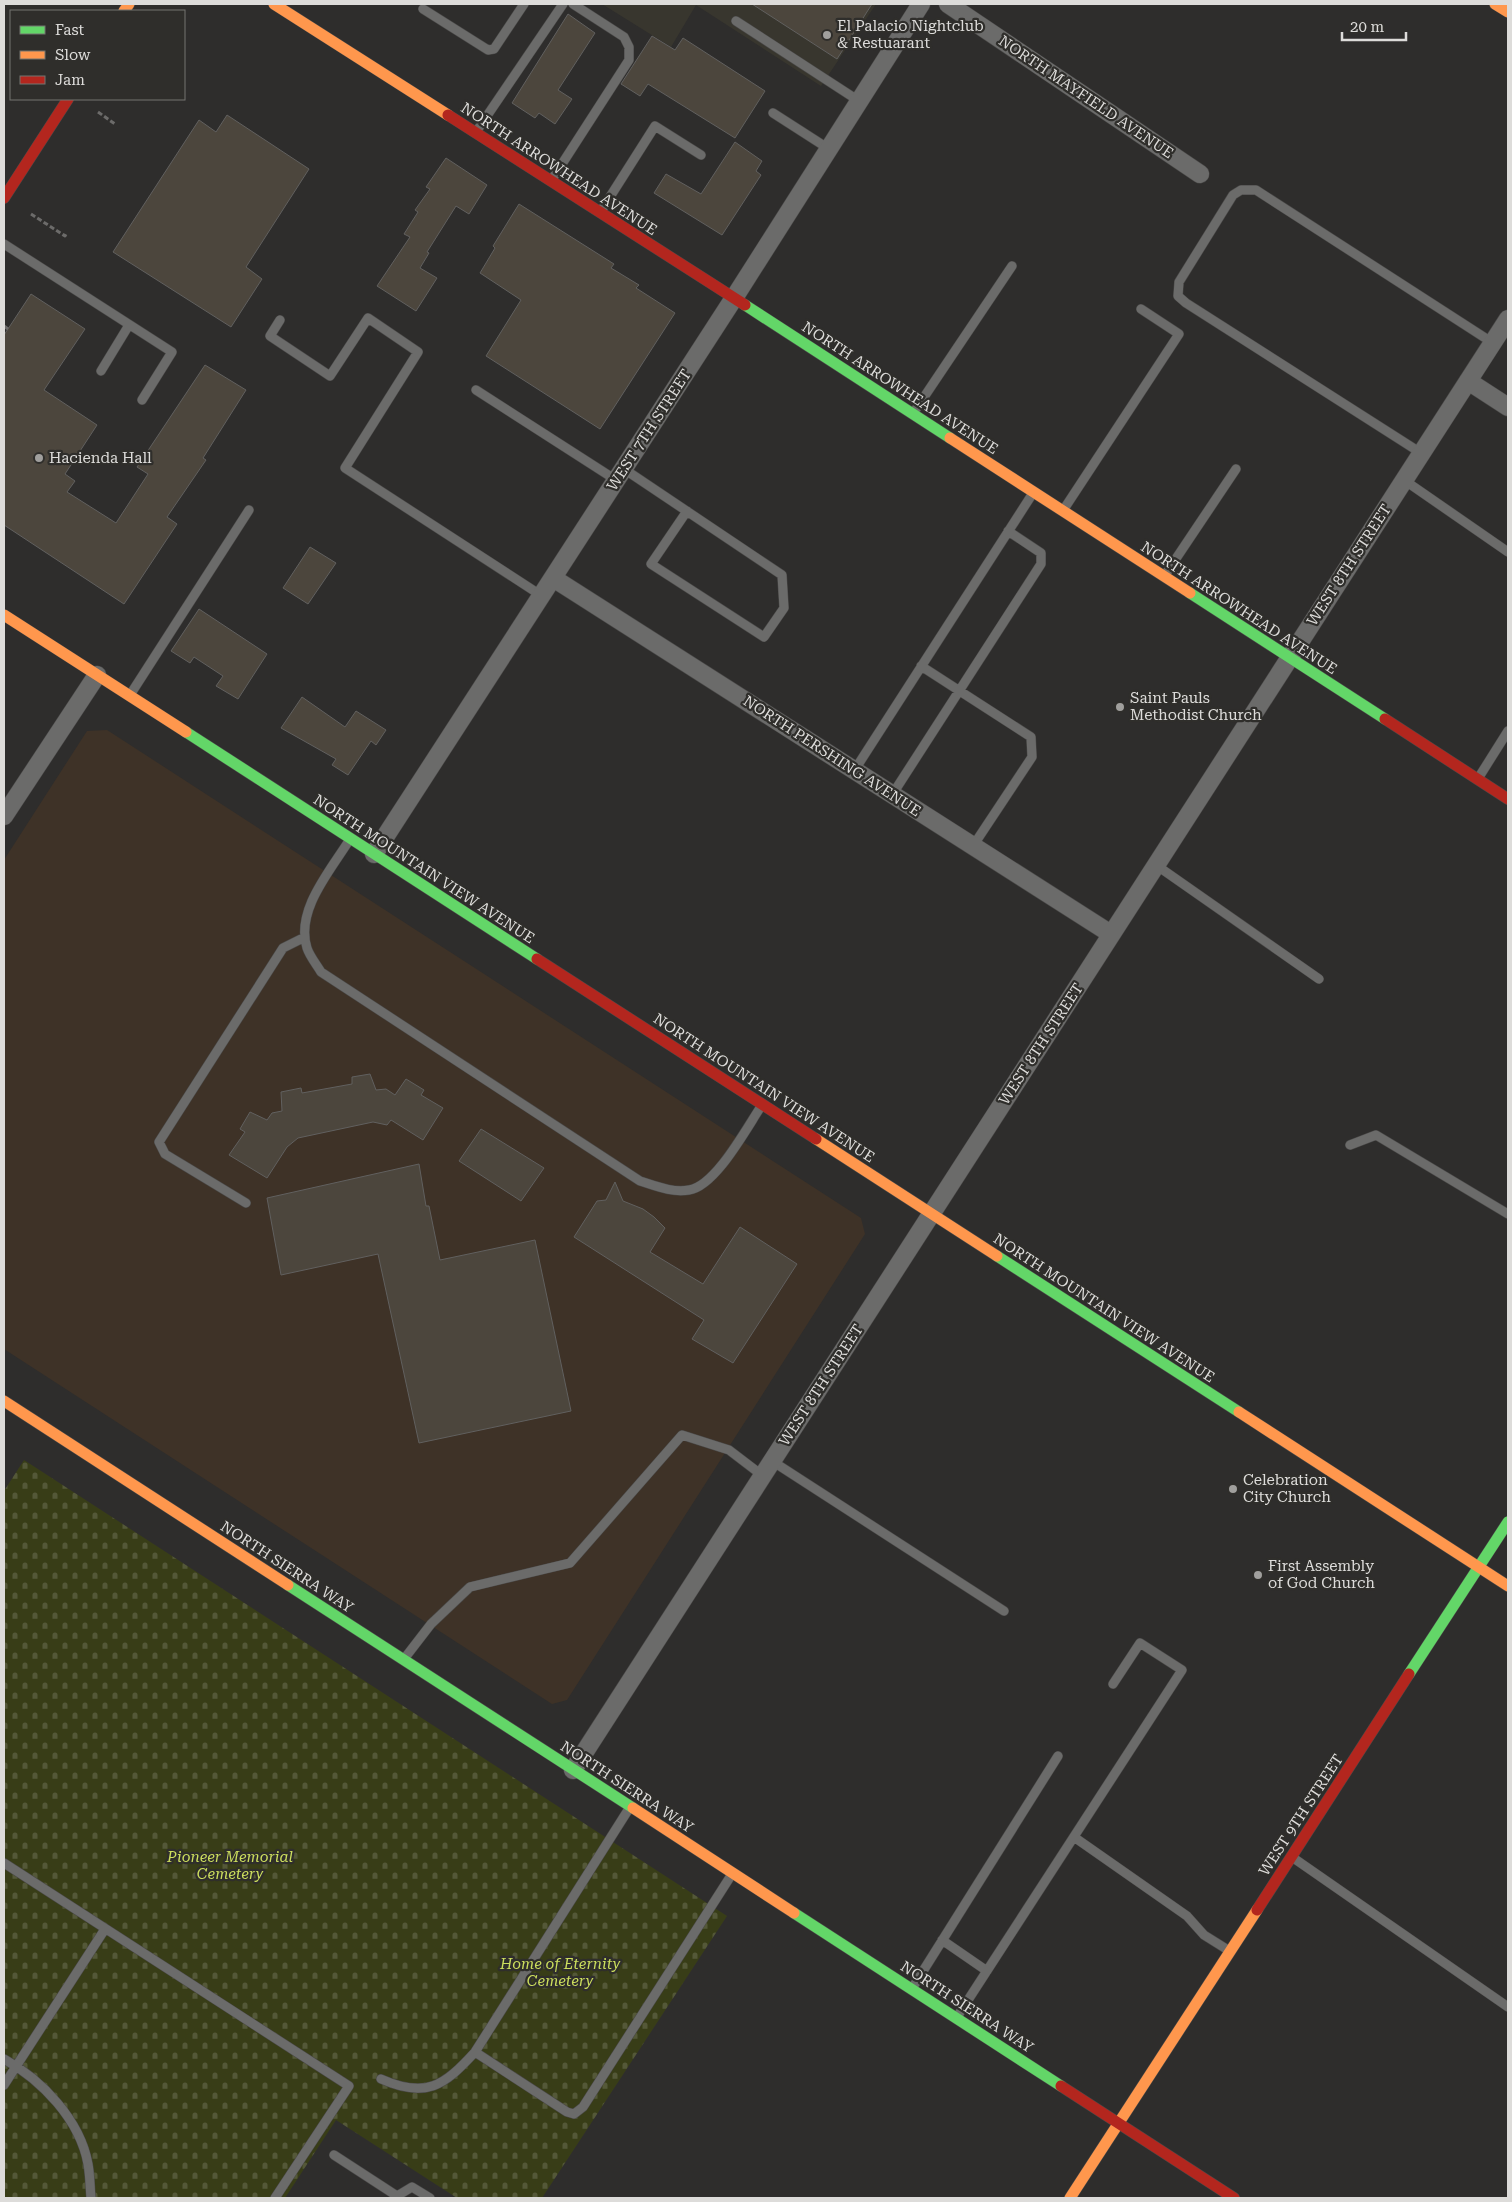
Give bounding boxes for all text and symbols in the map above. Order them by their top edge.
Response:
legend [10,10,185,100]
scale bar [1342,10,1406,42]
place label: El Palacio Nightclub & Restuarant [837,17,984,52]
text: 20 m [1350,18,1385,36]
text: Fast [55,21,85,39]
marker: El Palacio Nightclub & Restuarant [821,29,833,41]
street label: NORTH MAYFIELD AVENUE [995,32,1177,162]
text: Slow [55,46,91,64]
text: Jam [55,71,85,89]
street label: NORTH ARROWHEAD AVENUE [458,99,660,239]
street label: NORTH ARROWHEAD AVENUE [799,318,1001,458]
street label: WEST 7TH STREET [603,366,695,494]
place label: Hacienda Hall [49,449,152,467]
marker: Hacienda Hall [33,452,45,464]
street label: WEST 8TH STREET [1303,501,1395,629]
street label: NORTH ARROWHEAD AVENUE [1138,538,1340,678]
place label: Saint Pauls Methodist Church [1130,689,1262,724]
street label: NORTH PERSHING AVENUE [740,692,924,820]
marker: Saint Pauls Methodist Church [1114,701,1126,713]
street label: NORTH MOUNTAIN VIEW AVENUE [310,791,538,947]
street label: WEST 8TH STREET [995,980,1087,1108]
street label: NORTH MOUNTAIN VIEW AVENUE [650,1010,878,1166]
street label: NORTH MOUNTAIN VIEW AVENUE [990,1230,1218,1386]
street label: WEST 8TH STREET [775,1321,867,1449]
place label: Celebration City Church [1243,1471,1331,1506]
marker: Celebration City Church [1227,1483,1239,1495]
street label: NORTH SIERRA WAY [217,1517,357,1617]
place label: First Assembly of God Church [1268,1557,1375,1592]
marker: First Assembly of God Church [1252,1569,1264,1581]
street label: NORTH SIERRA WAY [557,1737,697,1837]
street label: WEST 9TH STREET [1255,1751,1347,1879]
park label: Pioneer Memorial Cemetery [166,1848,293,1883]
park label: Home of Eternity Cemetery [499,1955,620,1990]
street label: NORTH SIERRA WAY [897,1957,1037,2057]

